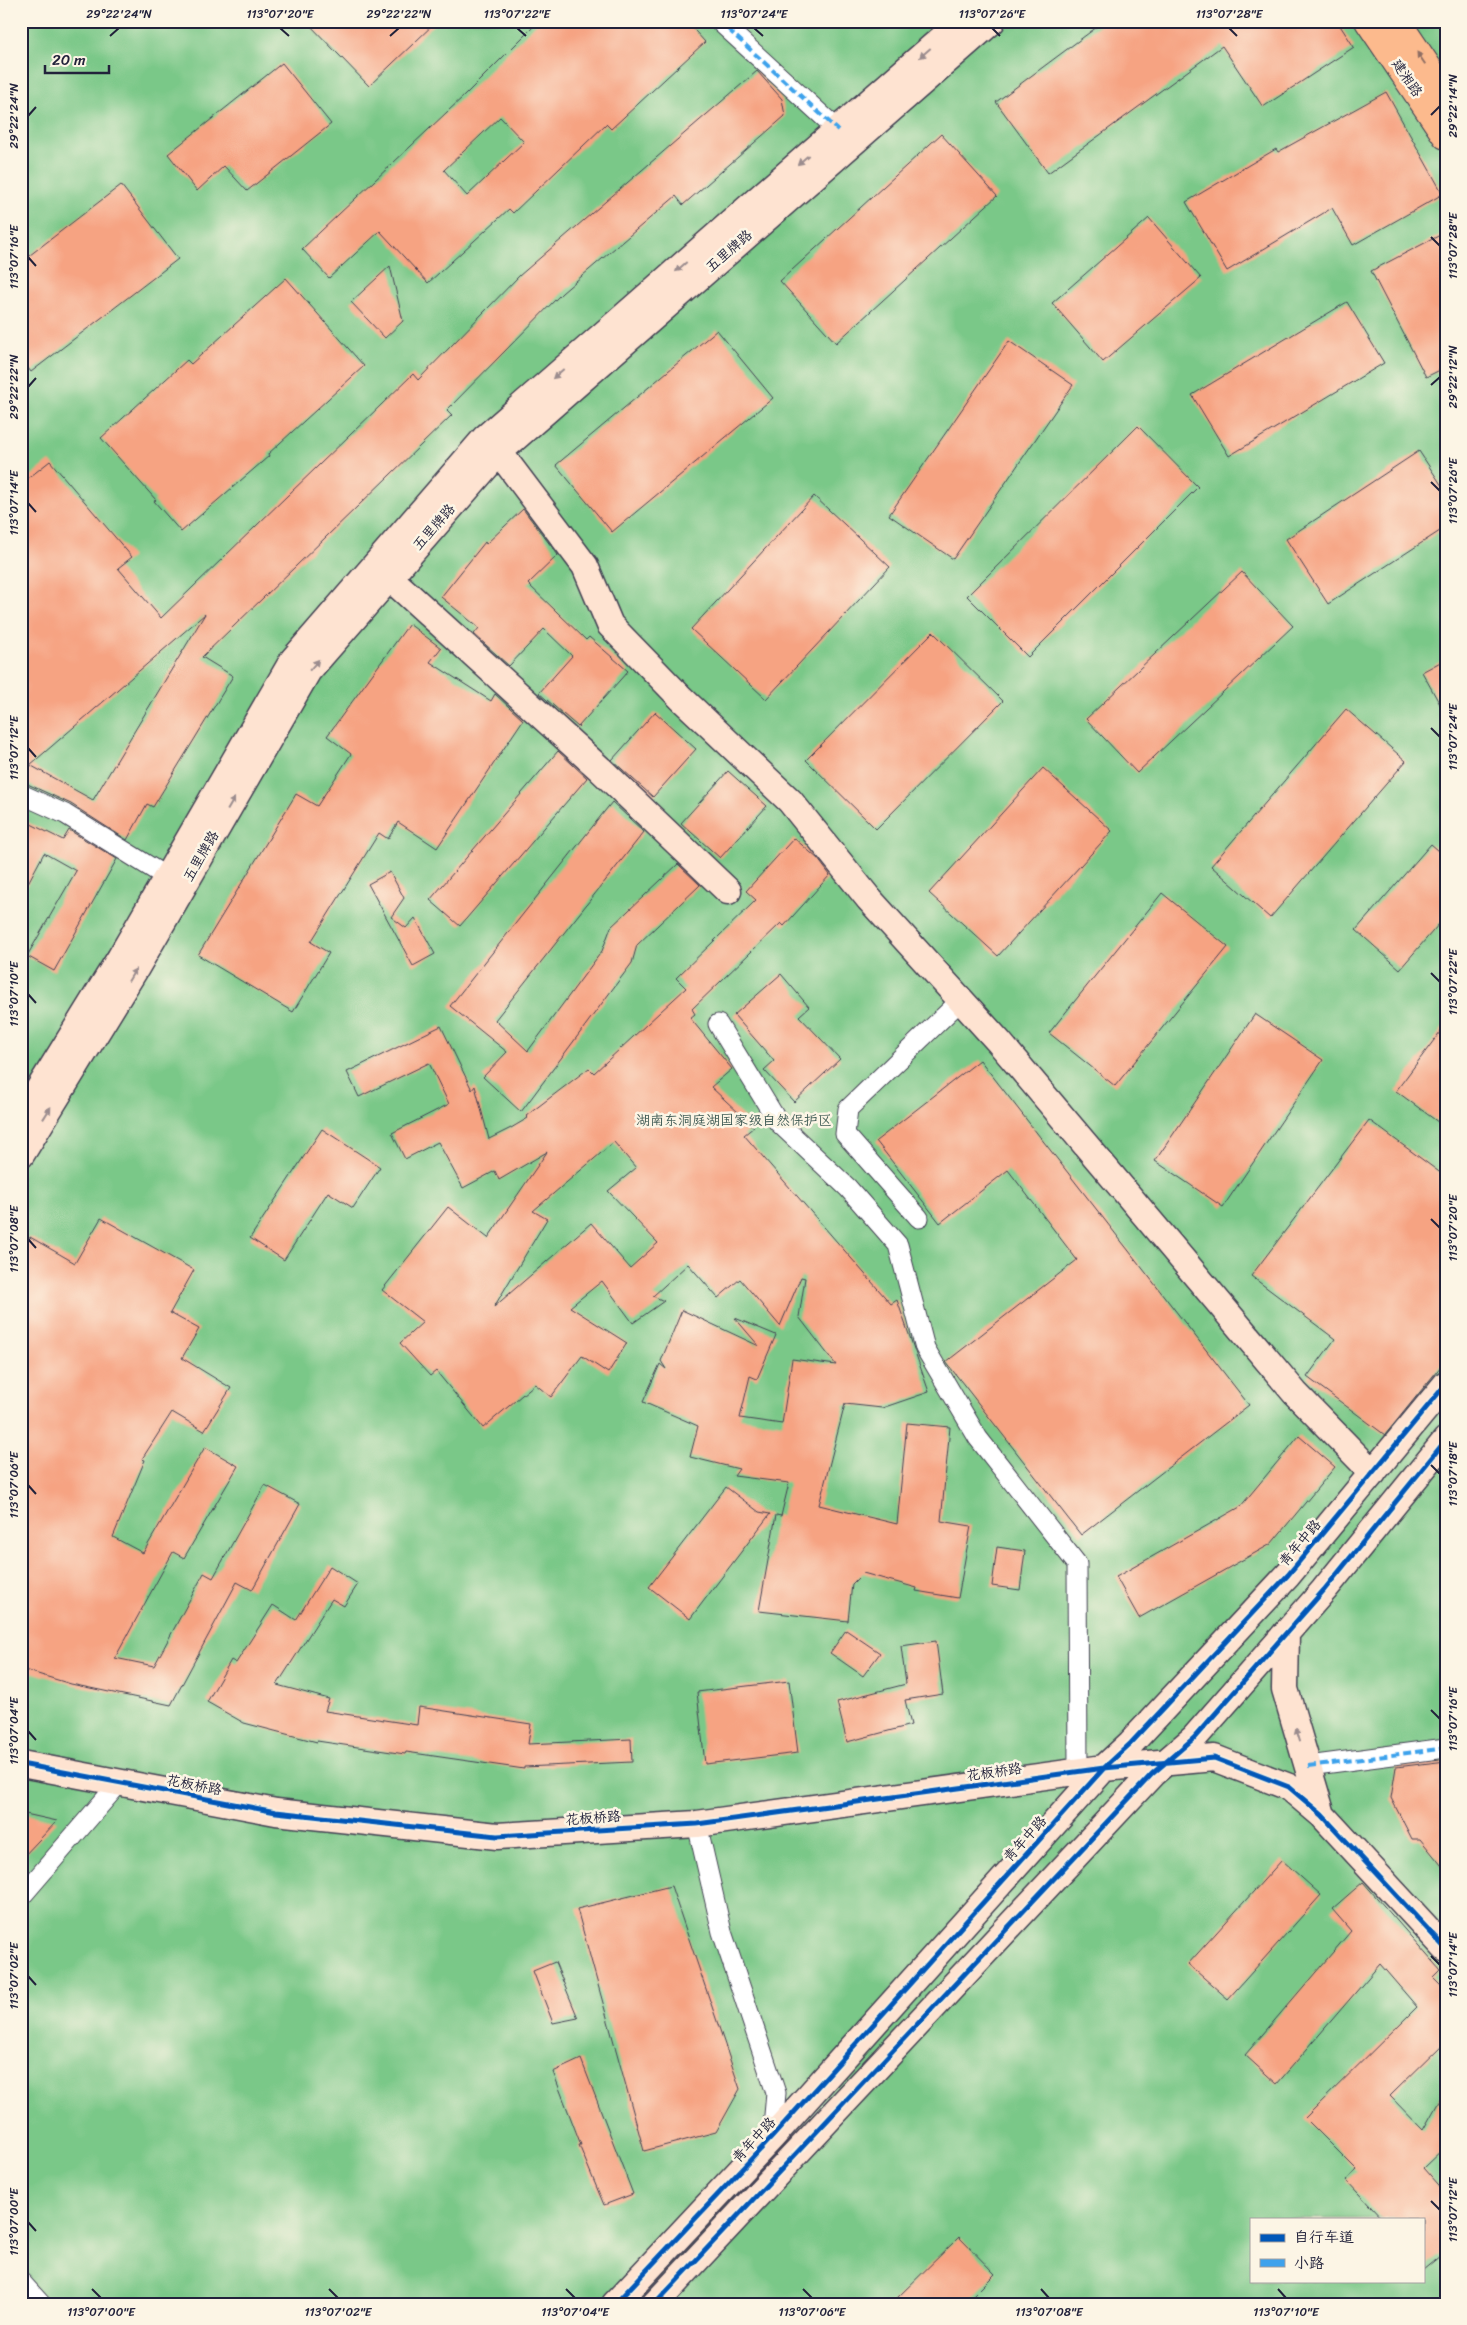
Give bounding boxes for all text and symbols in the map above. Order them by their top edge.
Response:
text: 29°22'24"N [86,3,152,25]
text: 113°07'20"E [246,3,315,25]
text: 29°22'22"N [367,3,432,25]
text: 113°07'22"E [484,3,552,25]
text: 113°07'24"E [721,3,789,25]
text: 113°07'26"E [959,3,1026,25]
text: 113°07'28"E [1196,3,1264,25]
scale bar [45,42,109,74]
text: 20 m [52,47,86,73]
one-way arrow [919,48,932,59]
one-way arrow [1416,52,1426,65]
street label: 建湘路 [1385,54,1429,102]
text: 29°22'14"N [1442,73,1464,138]
text: 29°22'24"N [3,83,25,149]
one-way arrow [797,155,810,166]
text: 113°07'28"E [1442,211,1464,279]
text: 113°07'16"E [3,223,25,289]
street label: 五里牌路 [700,223,758,279]
one-way arrow [675,261,687,273]
text: 29°22'12"N [1442,345,1464,409]
text: 29°22'22"N [3,354,25,419]
one-way arrow [553,368,565,380]
text: 113°07'26"E [1442,457,1464,524]
text: 113°07'14"E [3,469,25,536]
street label: 五里牌路 [406,498,462,556]
one-way arrow [308,659,320,671]
text: 113°07'24"E [1442,702,1464,771]
text: 113°07'12"E [3,714,25,780]
one-way arrow [227,797,235,812]
street label: 五里牌路 [176,826,226,886]
text: 113°07'22"E [1442,947,1464,1015]
text: 113°07'10"E [3,960,25,1027]
one-way arrow [127,969,136,982]
one-way arrow [42,1107,51,1120]
park label: 湖南东洞庭湖国家级自然保护区 [636,1108,832,1133]
text: 113°07'20"E [1442,1193,1464,1262]
text: 113°07'08"E [3,1204,25,1273]
text: 113°07'18"E [1442,1440,1464,1506]
text: 113°07'06"E [3,1450,25,1518]
street label: 青年中路 [1272,1514,1328,1572]
text: 113°07'16"E [1442,1685,1464,1751]
text: 113°07'04"E [3,1696,25,1765]
one-way arrow [1294,1727,1302,1742]
street label: 花板桥路 [965,1756,1023,1788]
street label: 花板桥路 [164,1767,224,1803]
street label: 花板桥路 [564,1804,622,1832]
street label: 青年中路 [997,1810,1053,1868]
text: 113°07'14"E [1442,1931,1464,1998]
text: 113°07'02"E [3,1941,25,2010]
street label: 青年中路 [726,2111,782,2169]
text: 113°07'12"E [1442,2176,1464,2242]
text: 113°07'00"E [3,2187,25,2256]
legend [1250,2218,1424,2282]
text: 自行车道 [1294,2224,1354,2250]
text: 小路 [1294,2250,1324,2276]
text: 113°07'00"E [67,2301,136,2323]
text: 113°07'02"E [304,2301,373,2323]
text: 113°07'04"E [541,2301,610,2323]
text: 113°07'06"E [779,2301,847,2323]
text: 113°07'08"E [1015,2301,1084,2323]
text: 113°07'10"E [1253,2301,1320,2323]

